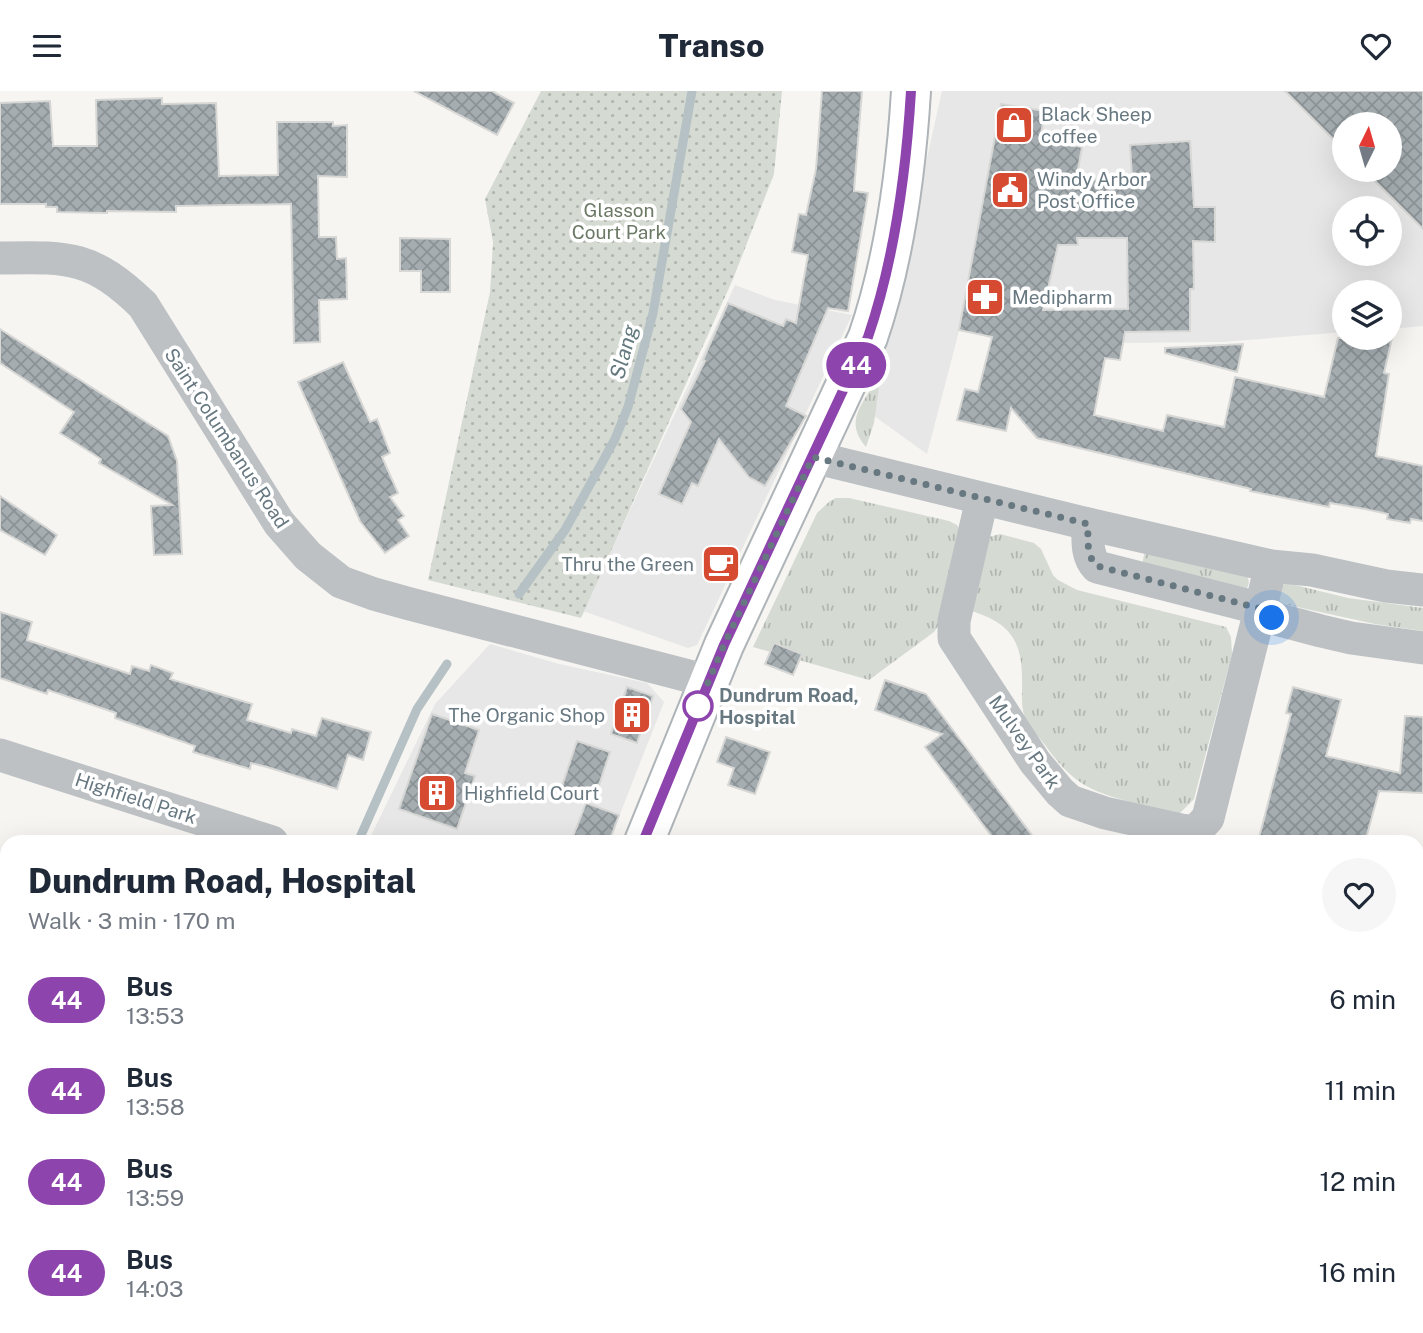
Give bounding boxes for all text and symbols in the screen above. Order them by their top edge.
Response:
icon: menu [28,27,66,65]
text: Transo [658,27,765,64]
icon: heart [1357,27,1395,65]
place label: Black Sheep coffee [1041,103,1152,147]
shop icon: Black Sheep coffee [993,104,1035,146]
north arrow [1332,112,1402,182]
map controls [1332,112,1402,350]
place label: Windy Arbor Post Office [1037,168,1147,212]
public building icon: Windy Arbor Post Office [989,169,1031,211]
button: locate [1332,196,1402,266]
park label: Glasson Court Park [572,199,667,243]
pharmacy icon: Medipharm [964,276,1006,318]
button: layers [1332,280,1402,350]
place label: Medipharm [1012,286,1112,308]
water label: Slang [604,321,643,382]
line badge: 44 [824,342,888,388]
street label: Saint Columbanus Road [161,344,293,532]
text: 44 [840,351,872,379]
cafe icon: Thru the Green [700,543,742,585]
place label: Thru the Green [561,553,694,575]
your location [1254,600,1289,635]
place label: Dundrum Road, Hospital [719,684,859,728]
marker: Dundrum Road, Hospital [683,691,713,721]
street label: Mulvey Park [985,691,1065,793]
building icon: The Organic Shop [611,694,653,736]
place label: The Organic Shop [448,704,605,726]
street label: Highfield Park [73,768,200,828]
building icon: Highfield Court [416,772,458,814]
place label: Highfield Court [464,782,599,804]
button: heart [1322,858,1396,932]
text: Dundrum Road, Hospital [28,862,416,900]
text: Walk · 3 min · 170 m [28,907,235,934]
text: Bus [126,971,173,1002]
text: 6 min [1329,984,1396,1015]
text: 44 [51,986,82,1014]
text: 13:53 [126,1002,184,1029]
text: Bus [126,1062,173,1093]
text: 11 min [1324,1075,1396,1106]
text: 44 [51,1077,82,1105]
text: 13:58 [126,1093,185,1120]
text: Bus [126,1153,173,1184]
text: 12 min [1320,1166,1396,1197]
text: 44 [51,1168,82,1196]
text: 13:59 [126,1184,184,1211]
text: Bus [126,1244,173,1275]
text: 16 min [1319,1257,1396,1288]
text: 44 [51,1259,82,1287]
text: 14:03 [126,1275,183,1302]

